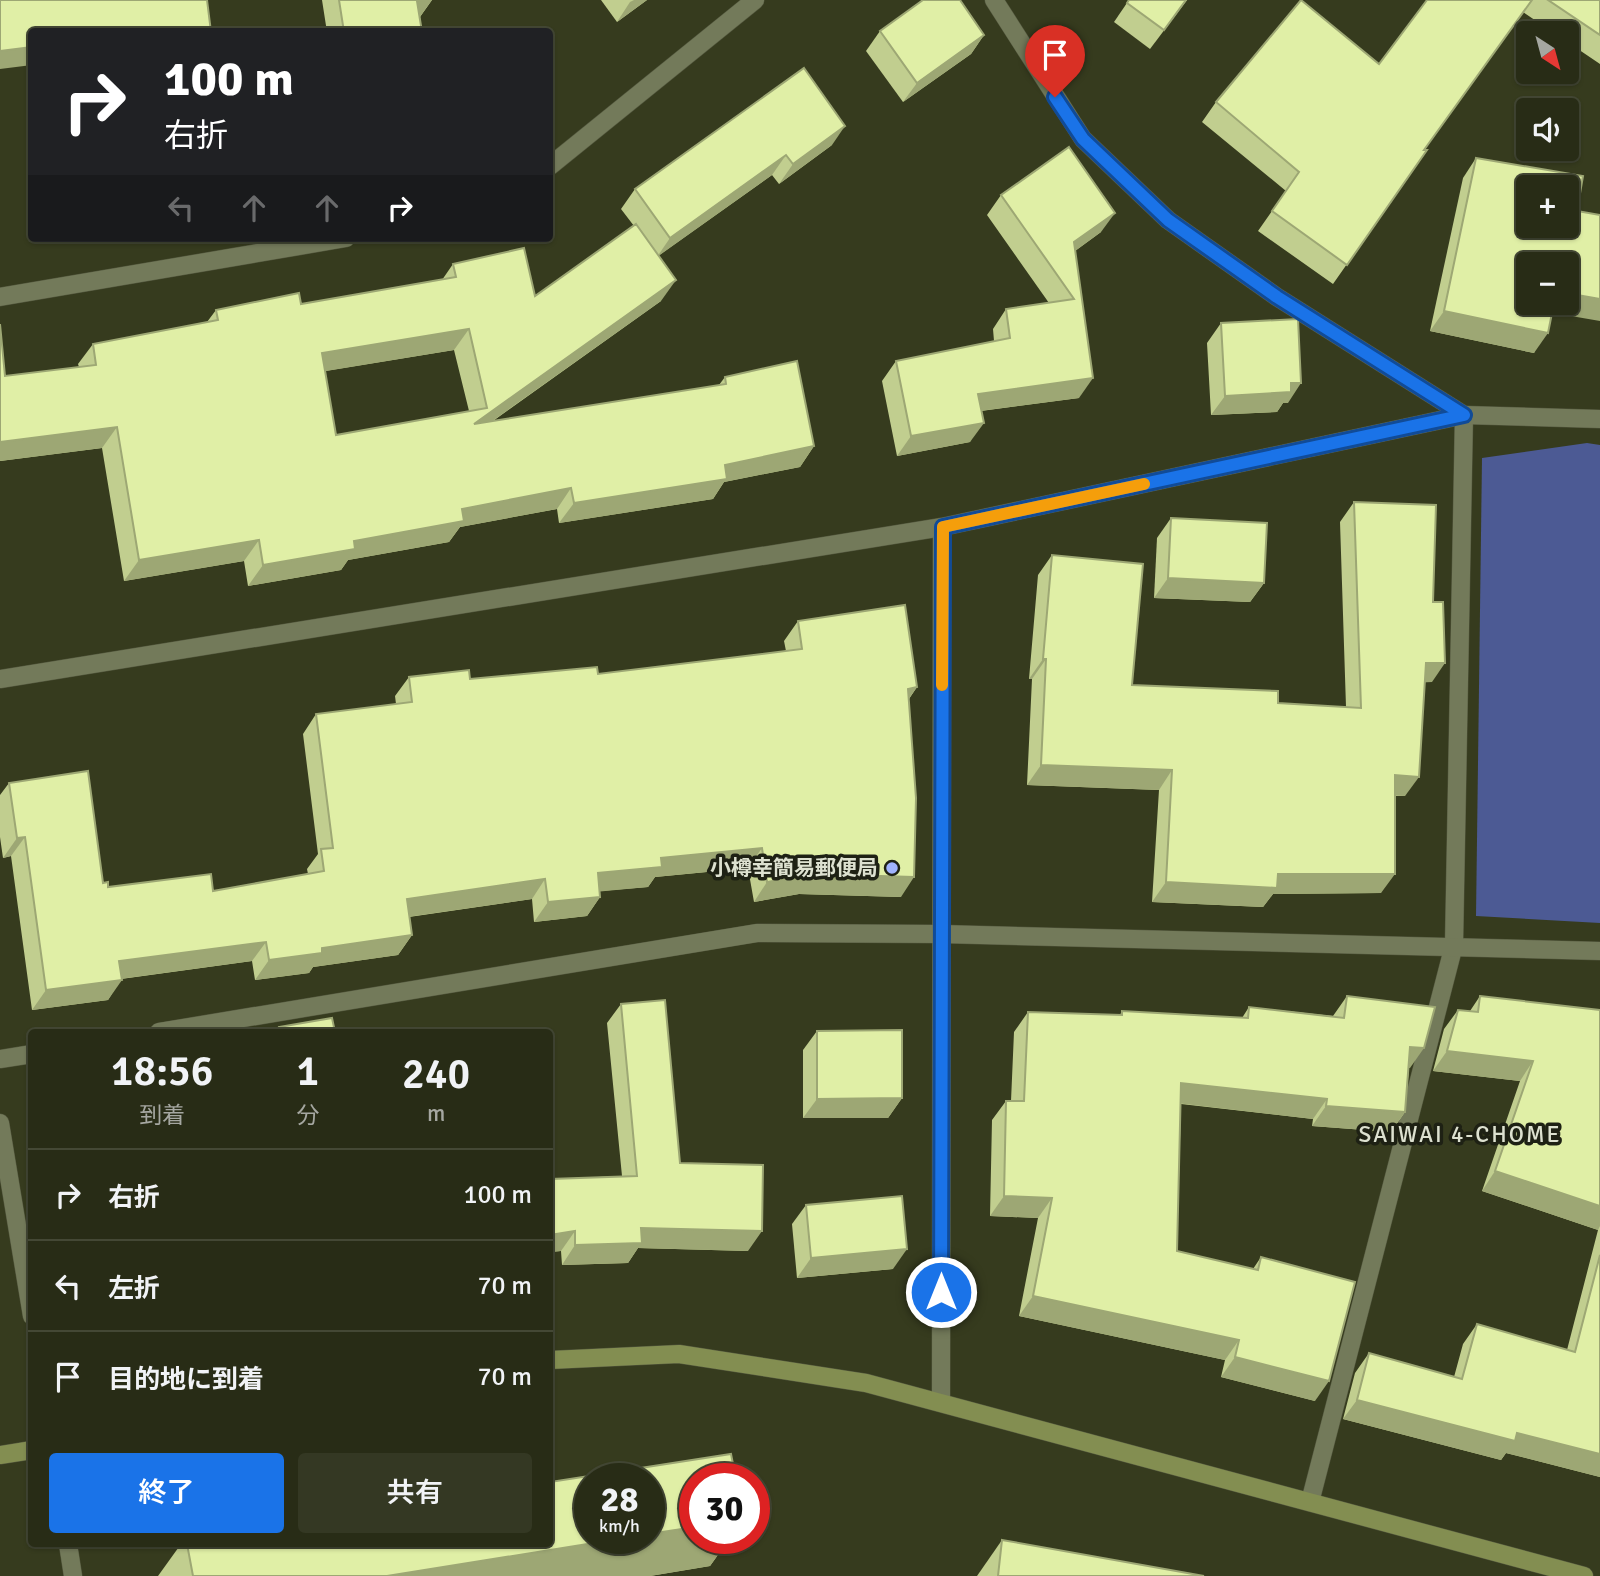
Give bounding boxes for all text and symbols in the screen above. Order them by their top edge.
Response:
north arrow [1516,21,1578,84]
map controls [1516,21,1579,315]
pin [1025,25,1085,97]
icon: arrive [1036,36,1074,74]
text: 100 m [164,49,294,109]
icon: right [49,56,140,147]
button: sound [1516,98,1579,161]
text: 右折 [164,116,228,155]
button: + [1516,175,1579,238]
icon: left [162,189,200,227]
icon: ahead [235,189,273,227]
icon: ahead [308,189,346,227]
icon: right [381,189,419,227]
button: − [1516,252,1579,315]
place label: 小樽幸簡易郵便局 [710,855,878,881]
marker: 小樽幸簡易郵便局 [884,860,900,876]
text: 18:56 [111,1046,213,1097]
text: 1 [296,1046,319,1097]
text: 240 [402,1049,470,1100]
text: m [427,1099,445,1128]
text: 到着 [139,1101,185,1130]
text: 分 [296,1101,319,1130]
district label: SAIWAI 4-CHOME [1359,1120,1561,1149]
icon: right [49,1176,87,1214]
text: 100 m [463,1179,532,1211]
text: 右折 [108,1182,160,1214]
position arrow [904,1255,978,1329]
icon: left [49,1267,87,1305]
text: 70 m [477,1270,532,1302]
text: 左折 [108,1273,160,1305]
icon: arrive [49,1358,87,1396]
text: 70 m [477,1361,532,1393]
text: 目的地に到着 [108,1364,264,1396]
button: 終了 [49,1453,284,1533]
button: 共有 [298,1453,532,1533]
speed limit sign: 30 [679,1463,770,1554]
text: 28 [601,1478,638,1521]
text: km/h [599,1515,640,1537]

